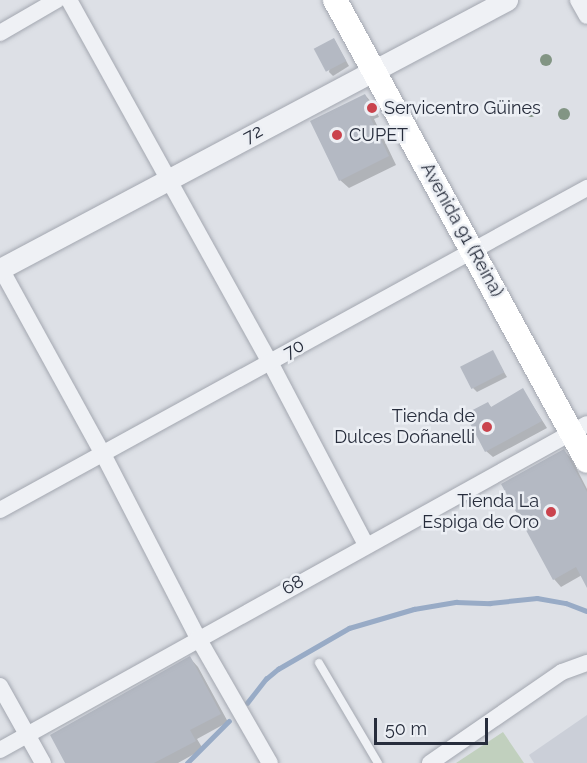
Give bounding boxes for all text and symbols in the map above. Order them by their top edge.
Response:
place label: Servicentro Güines [384,97,541,119]
marker: Servicentro Güines [365,101,379,115]
street label: 72 [240,120,266,148]
place label: CUPET [349,124,408,146]
marker: CUPET [330,128,344,142]
street label: Avenida 91 (Reina) [416,159,508,301]
street label: 70 [280,335,308,363]
place label: Tienda de Dulces Doñanelli [334,406,475,448]
marker: Tienda de Dulces Doñanelli [480,420,494,434]
place label: Tienda La Espiga de Oro [422,491,539,534]
marker: Tienda La Espiga de Oro [544,505,558,519]
street label: 68 [278,570,308,600]
scale bar [377,706,491,744]
text: 50 m [385,718,427,739]

